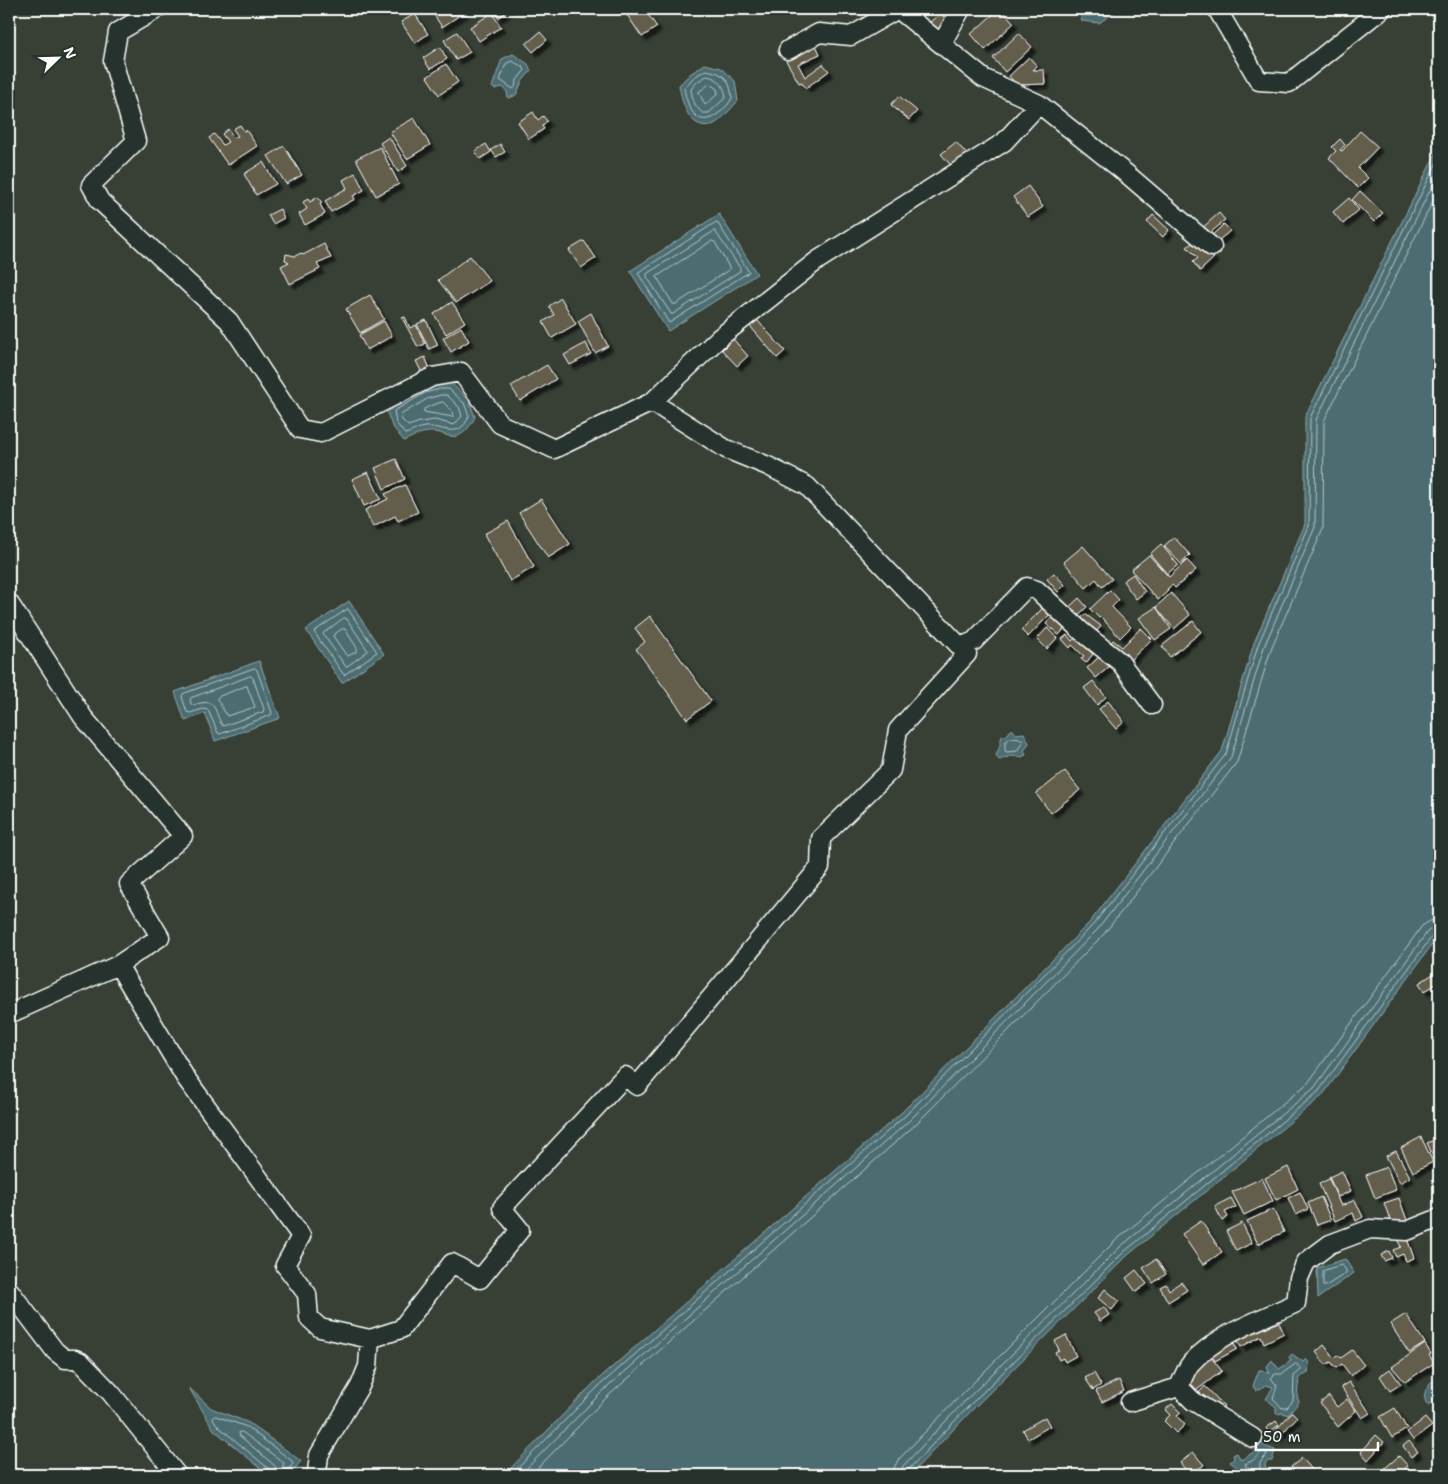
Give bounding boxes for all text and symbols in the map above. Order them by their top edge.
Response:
north arrow [32,32,82,82]
text: N [60,44,80,62]
scale bar [1256,1419,1378,1451]
text: 50 m [1263,1427,1301,1447]

